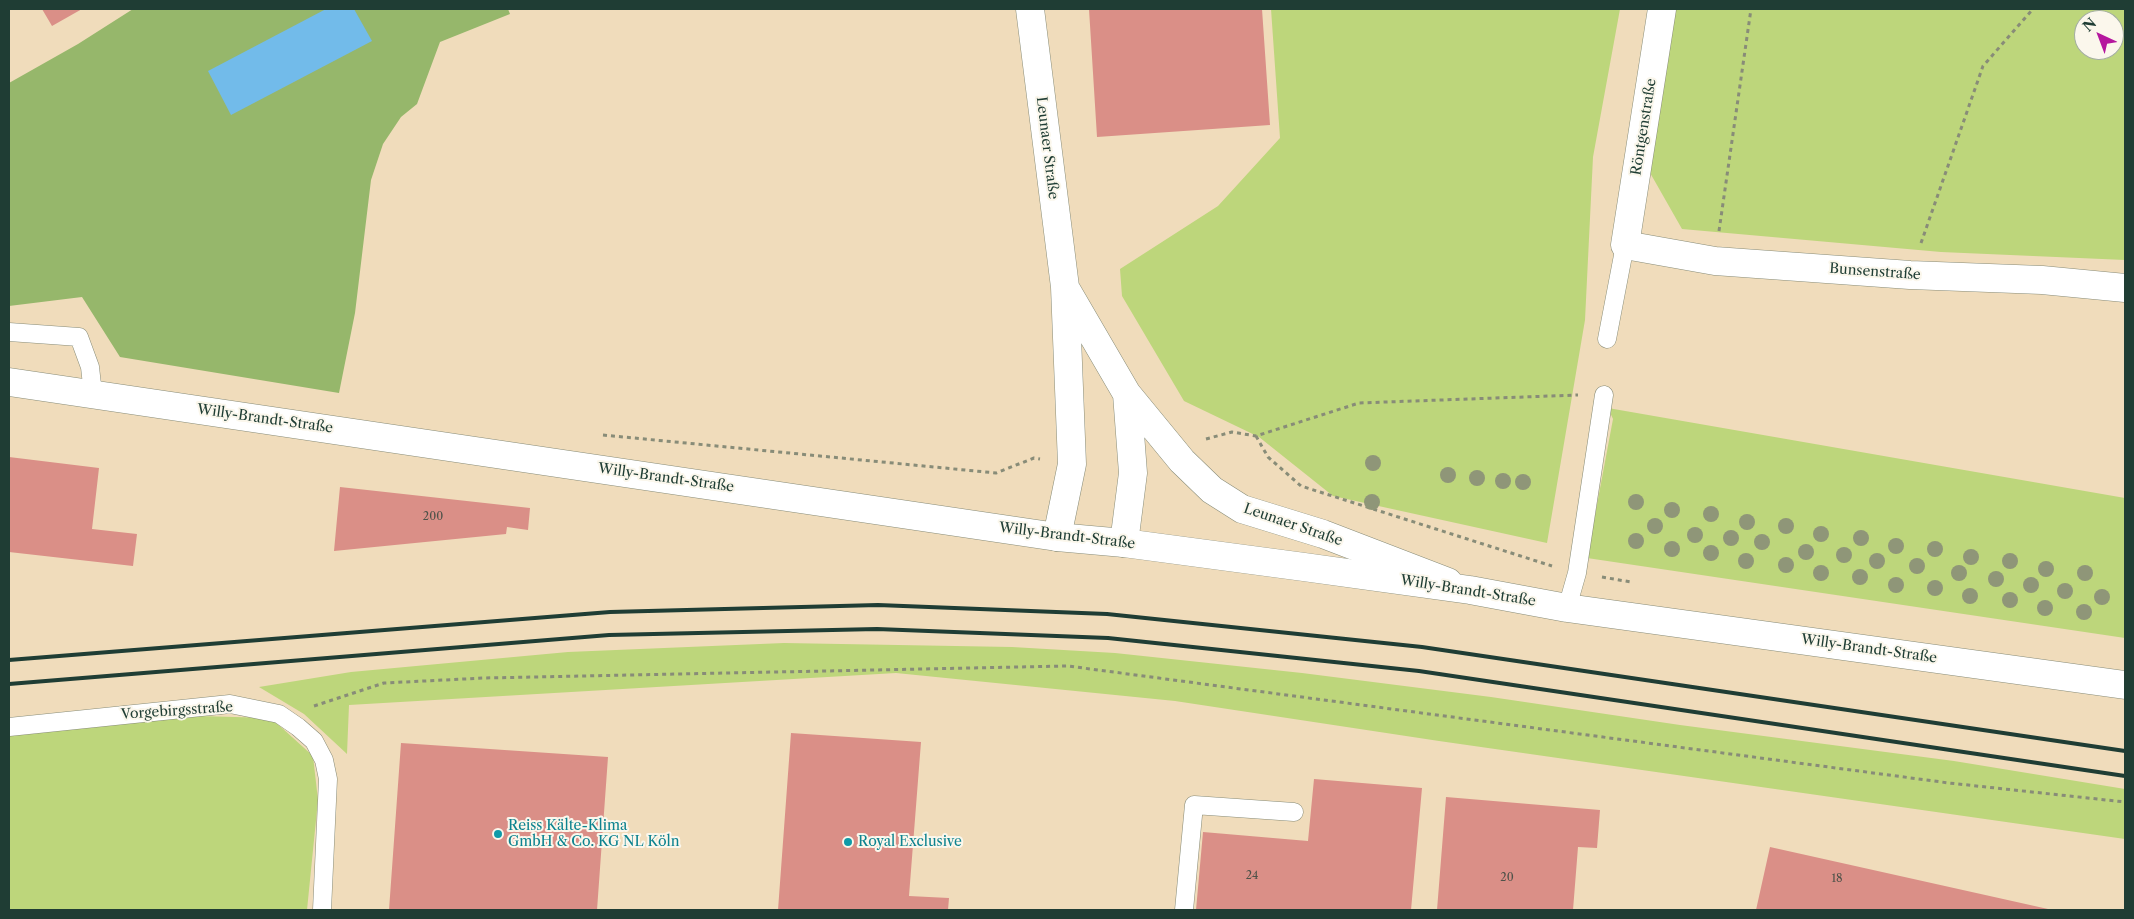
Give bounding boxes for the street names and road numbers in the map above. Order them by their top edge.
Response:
street label: Röntgenstraße [1628,77,1660,177]
street label: Leunaer Straße [1032,96,1062,200]
street label: Bunsenstraße [1829,260,1921,284]
street label: Willy-Brandt-Straße [196,401,334,437]
street label: Willy-Brandt-Straße [597,460,735,496]
street label: Leunaer Straße [1241,500,1345,550]
street label: Willy-Brandt-Straße [998,519,1136,553]
street label: Willy-Brandt-Straße [1399,572,1537,610]
street label: Willy-Brandt-Straße [1800,631,1938,667]
street label: Vorgebirgsstraße [120,699,234,723]

